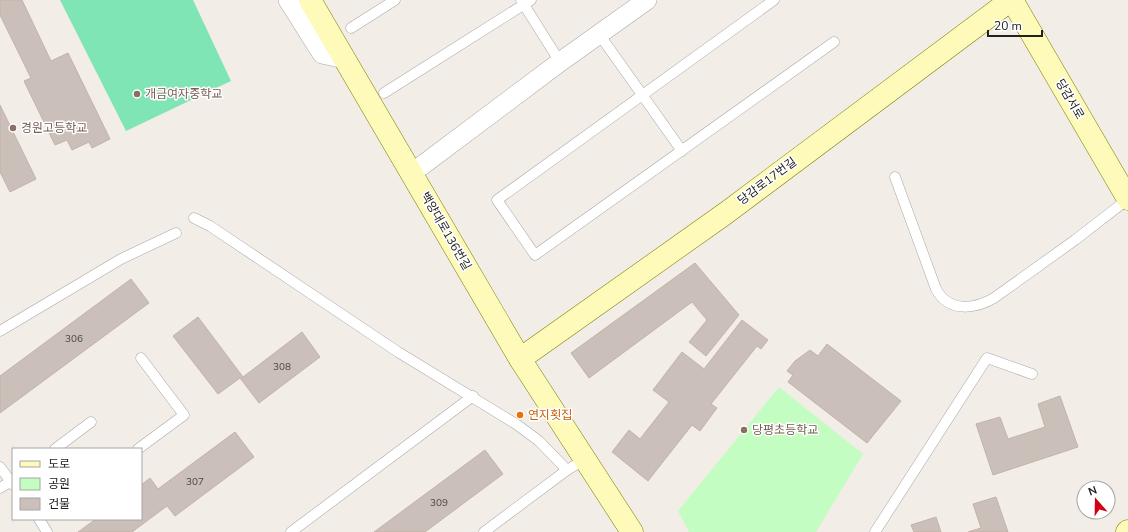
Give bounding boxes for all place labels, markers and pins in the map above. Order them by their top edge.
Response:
place label: 개금여자중학교 [145,86,222,102]
marker: 개금여자중학교 [132,89,142,99]
place label: 경원고등학교 [21,120,87,136]
marker: 경원고등학교 [8,123,18,133]
place label: 연지횟집 [528,407,572,423]
marker: 연지횟집 [515,410,525,420]
place label: 당평초등학교 [752,422,818,438]
marker: 당평초등학교 [739,425,749,435]

